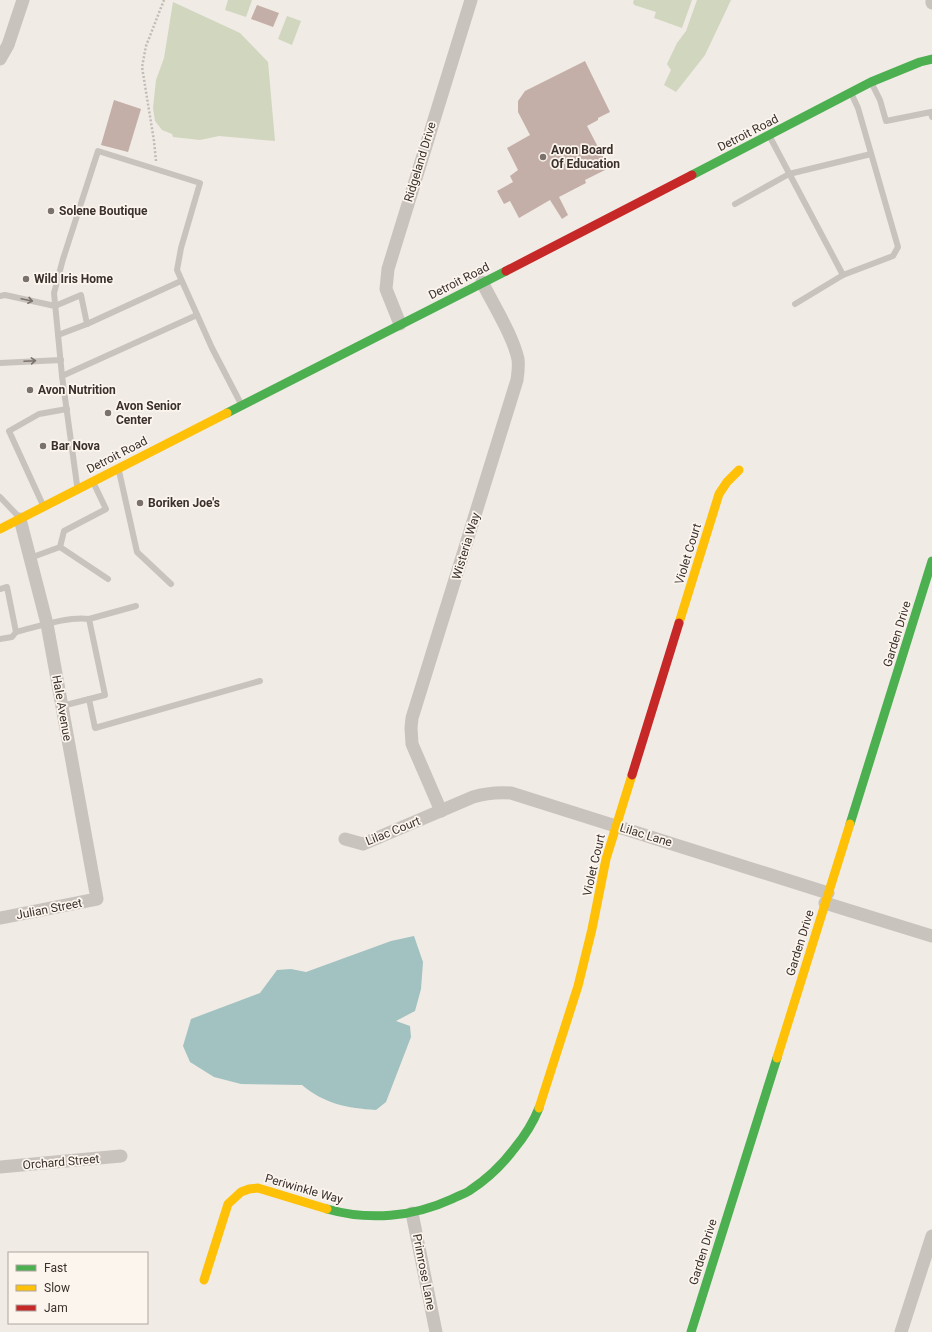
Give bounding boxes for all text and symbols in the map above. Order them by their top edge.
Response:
street label: Detroit Road [715,112,781,154]
street label: Ridgeland Drive [401,120,439,204]
place label: Avon Board Of Education [551,143,620,171]
marker: Avon Board Of Education [538,152,548,162]
place label: Solene Boutique [59,204,148,218]
marker: Solene Boutique [46,206,56,216]
street label: Detroit Road [426,260,492,302]
place label: Wild Iris Home [34,272,113,286]
marker: Wild Iris Home [21,274,31,284]
one-way arrow [21,296,34,304]
one-way arrow [23,358,36,365]
place label: Avon Nutrition [38,383,116,397]
marker: Avon Nutrition [25,385,35,395]
place label: Avon Senior Center [116,399,182,427]
marker: Avon Senior Center [103,408,113,418]
street label: Detroit Road [84,434,150,476]
place label: Bar Nova [51,439,101,453]
marker: Bar Nova [38,441,48,451]
place label: Boriken Joe's [148,496,220,510]
marker: Boriken Joe's [135,498,145,508]
street label: Wisteria Way [449,511,483,581]
street label: Violet Court [672,522,704,586]
street label: Garden Drive [880,599,914,669]
street label: Hale Avenue [49,674,75,742]
street label: Lilac Court [364,814,422,848]
street label: Lilac Lane [618,820,674,850]
street label: Violet Court [580,833,608,897]
street label: Julian Street [15,896,83,922]
street label: Garden Drive [783,908,817,978]
street label: Orchard Street [22,1152,100,1172]
street label: Periwinkle Way [263,1171,345,1207]
street label: Garden Drive [686,1217,720,1287]
street label: Primrose Lane [410,1233,438,1311]
legend [8,1252,148,1324]
text: Fast [44,1261,67,1275]
text: Slow [44,1281,70,1295]
text: Jam [44,1301,68,1315]

